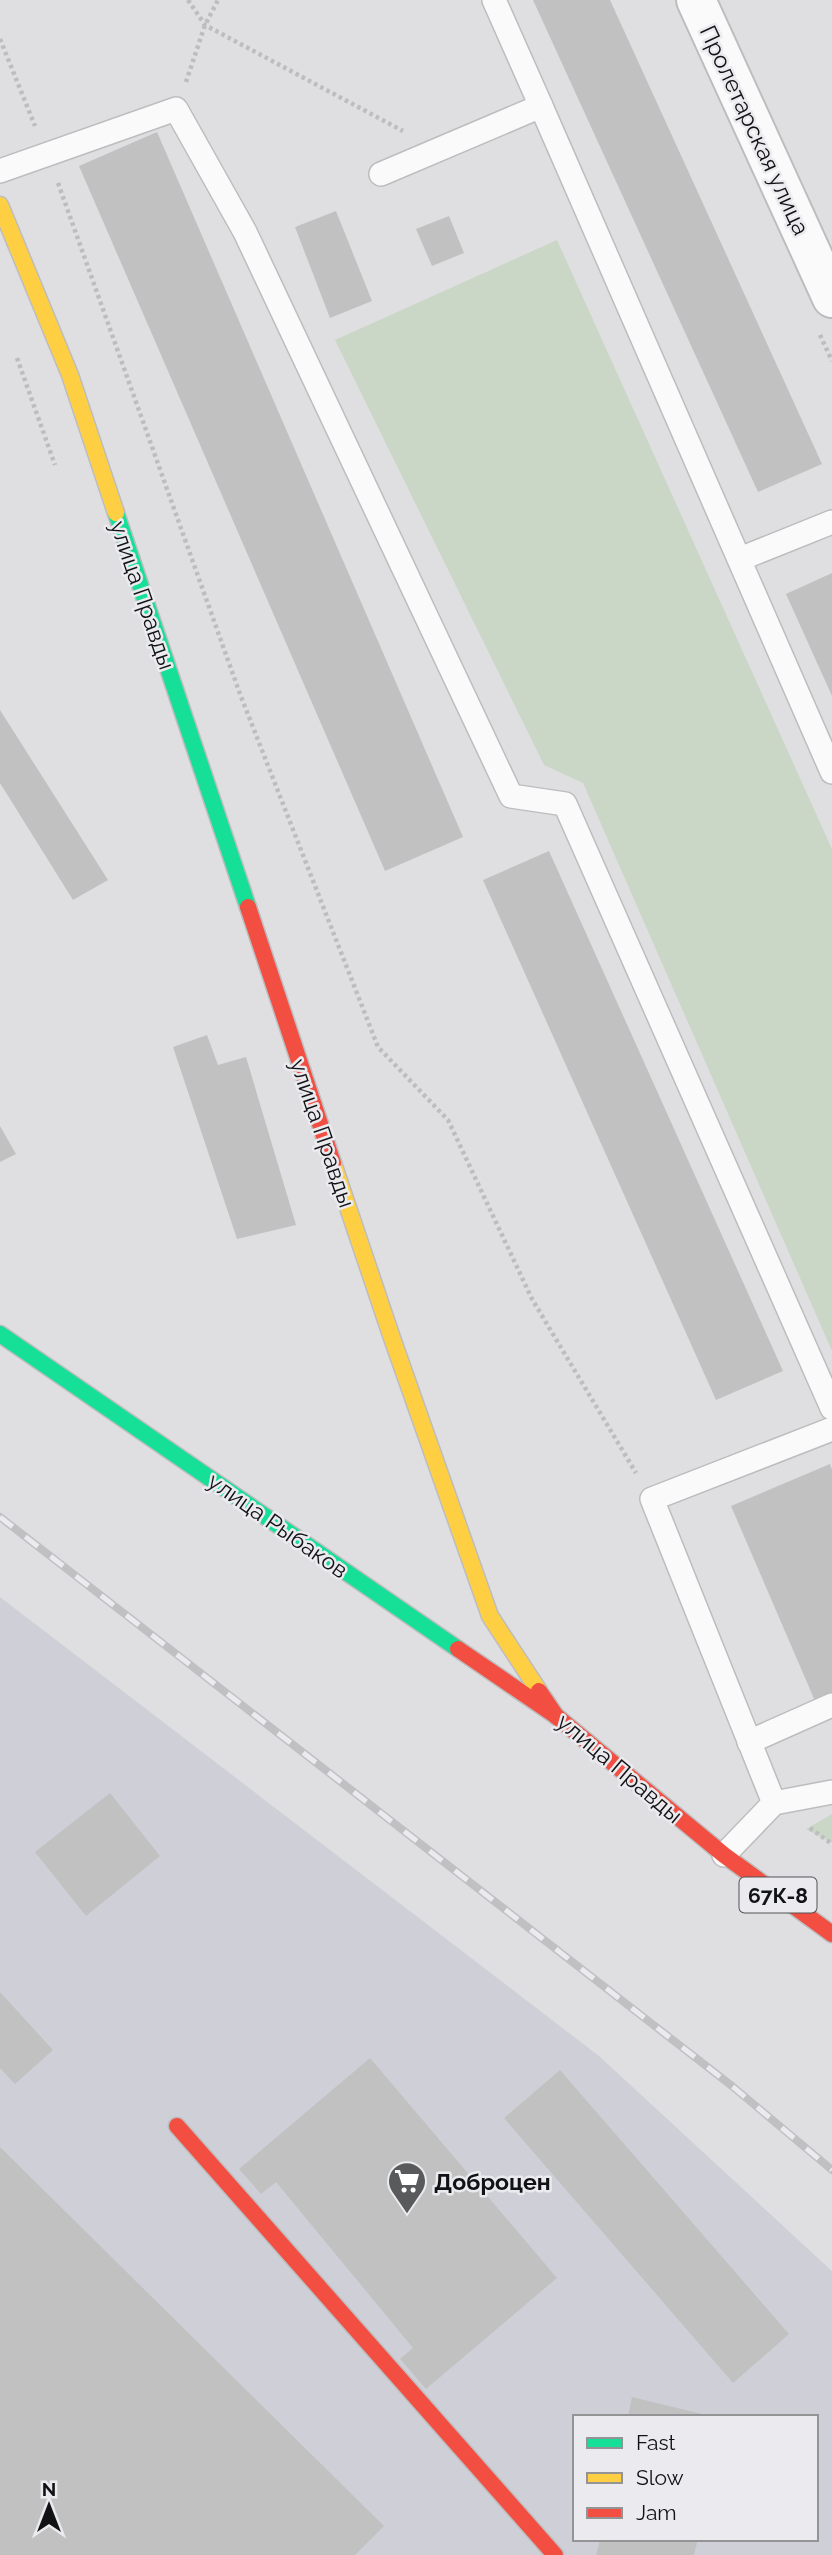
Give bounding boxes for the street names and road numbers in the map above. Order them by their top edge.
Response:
street label: Пролетарская улица [695,21,815,239]
street label: улица Правды [105,517,181,673]
street label: улица Правды [285,1055,361,1211]
street label: улица Рыбаков [203,1467,353,1583]
street label: улица Правды [552,1708,688,1828]
road number: 67К-8 [740,1878,816,1912]

